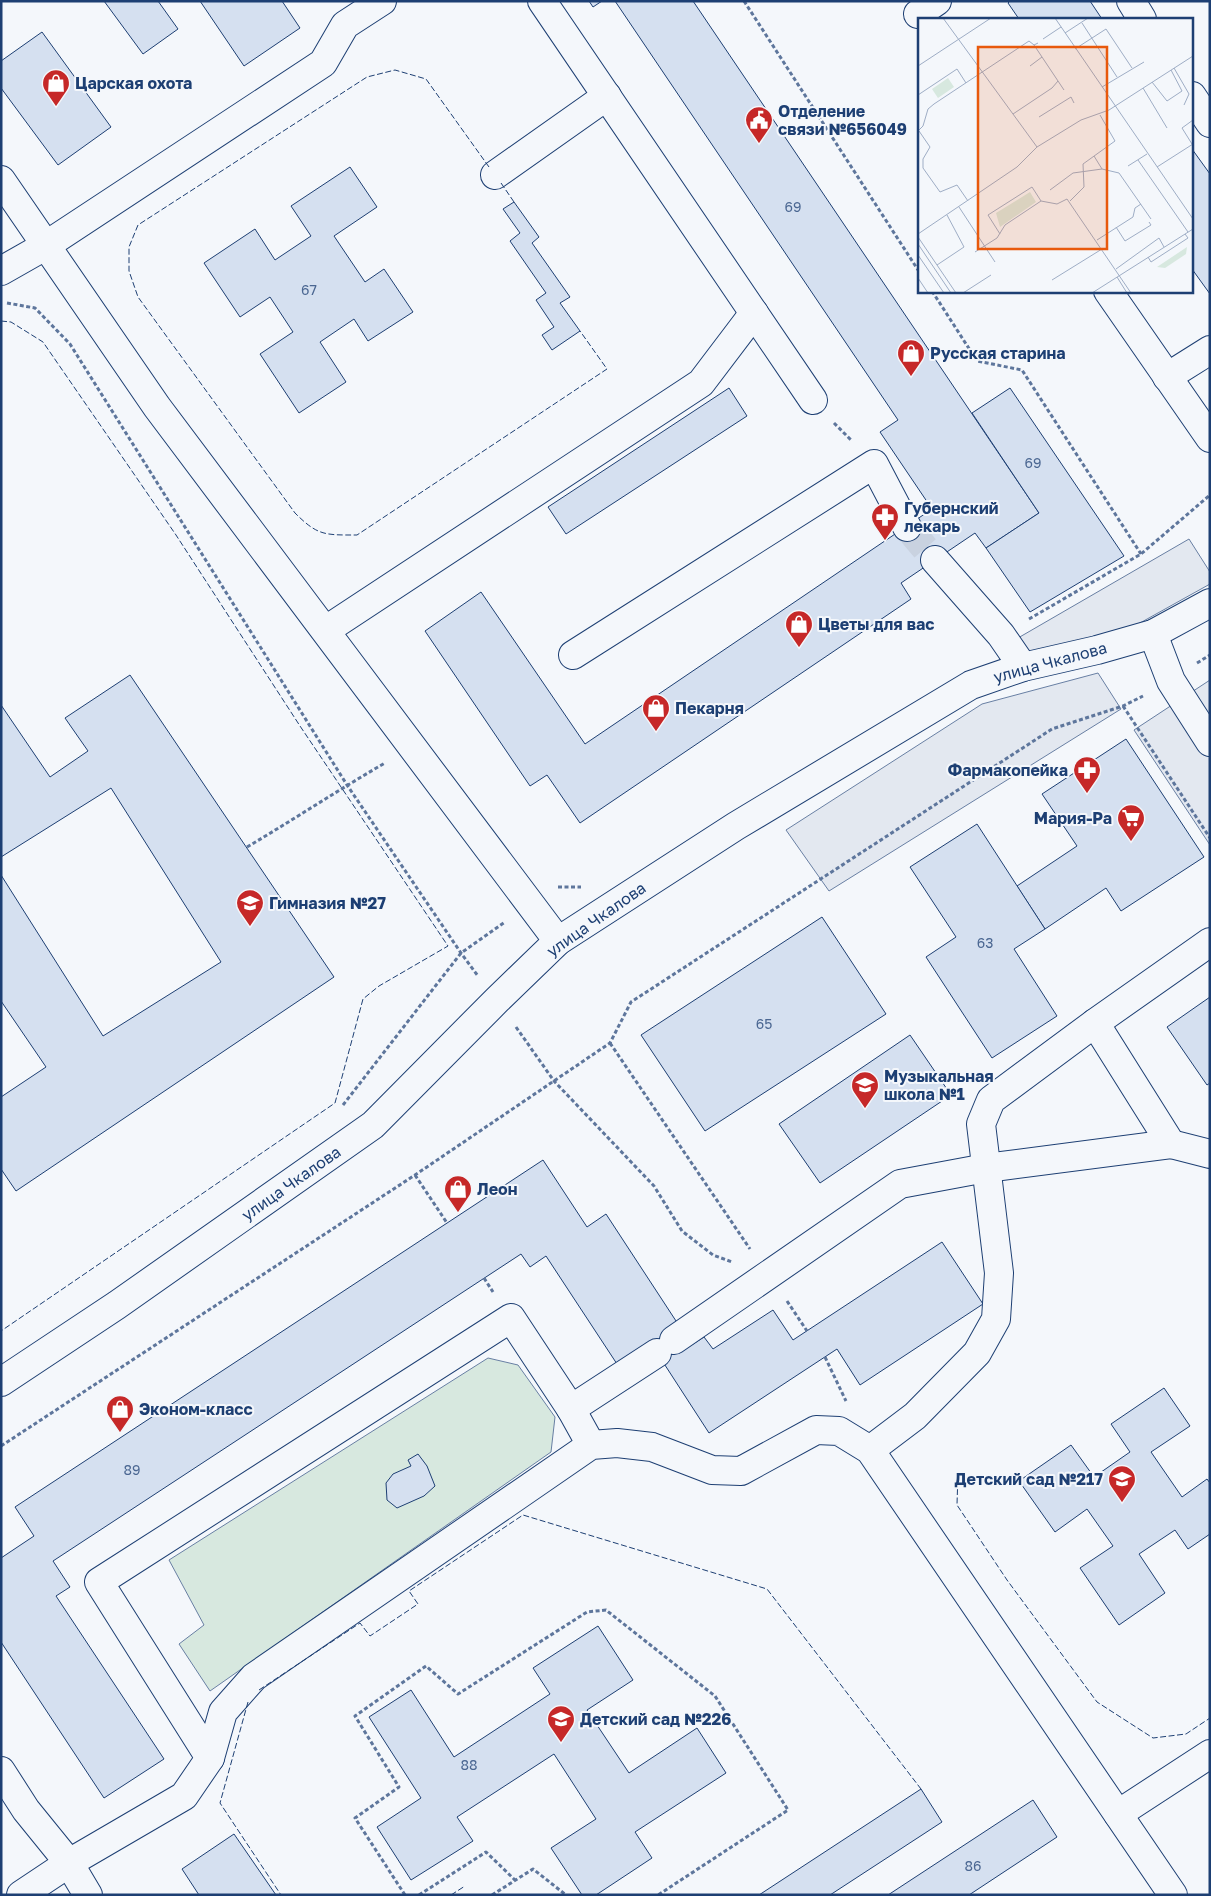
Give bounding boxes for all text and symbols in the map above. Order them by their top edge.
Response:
inset map [918,18,1194,292]
shop icon: Царская охота [41,68,71,107]
place label: Царская охота [75,73,192,93]
place label: Отделение связи №656049 [778,101,907,139]
public building icon: Отделение связи №656049 [744,105,774,144]
house number: 69 [785,198,801,215]
house number: 67 [301,281,317,298]
shop icon: Русская старина [896,338,926,377]
place label: Русская старина [930,343,1065,363]
house number: 69 [1025,454,1041,471]
place label: Губернский лекарь [904,498,999,536]
pharmacy icon: Губернский лекарь [870,502,900,541]
shop icon: Цветы для вас [784,609,814,648]
place label: Цветы для вас [818,614,934,634]
street label: улица Чкалова [991,637,1109,687]
shop icon: Пекарня [641,693,671,732]
place label: Пекарня [675,698,744,718]
pharmacy icon: Фармакопейка [1072,755,1102,794]
place label: Фармакопейка [947,760,1068,780]
supermarket icon: Мария-Ра [1116,803,1146,842]
place label: Мария-Ра [1034,808,1112,828]
street label: улица Чкалова [542,877,650,961]
school or university icon: Гимназия №27 [235,888,265,927]
place label: Гимназия №27 [269,893,386,913]
house number: 63 [977,934,993,951]
house number: 65 [756,1015,772,1032]
place label: Музыкальная школа №1 [884,1066,994,1104]
school or university icon: Музыкальная школа №1 [850,1070,880,1109]
street label: улица Чкалова [237,1141,345,1225]
shop icon: Леон [443,1174,473,1213]
place label: Леон [477,1179,517,1199]
shop icon: Эконом-класс [105,1394,135,1433]
place label: Эконом-класс [139,1399,253,1419]
house number: 89 [123,1461,141,1478]
school or university icon: Детский сад №217 [1107,1464,1137,1503]
place label: Детский сад №217 [955,1469,1103,1489]
school or university icon: Детский сад №226 [546,1704,576,1743]
place label: Детский сад №226 [580,1709,731,1729]
house number: 88 [460,1756,478,1773]
house number: 86 [964,1857,982,1874]

